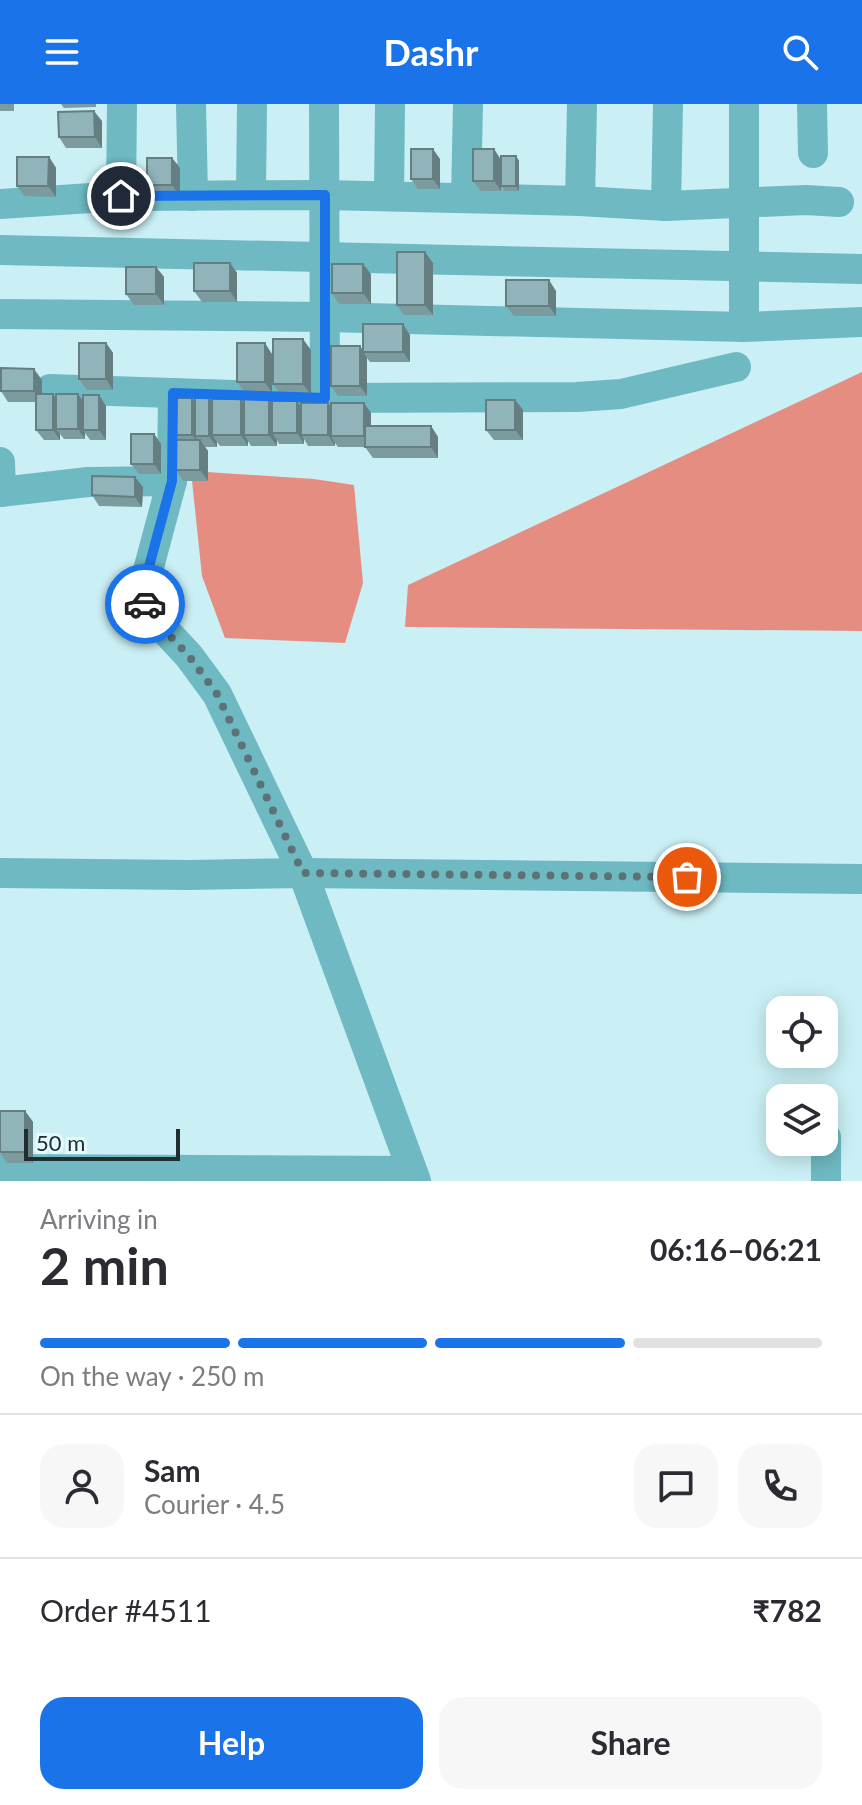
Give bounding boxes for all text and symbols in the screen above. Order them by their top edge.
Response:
icon: menu [40,30,84,74]
text: Dashr [384,30,478,74]
icon: search [778,30,822,74]
pin [87,162,155,230]
icon: home [99,174,143,218]
courier [105,564,185,644]
icon: car [123,582,167,626]
pin [653,843,721,911]
icon: bag [665,855,709,899]
map controls [766,996,838,1156]
button: locate [766,996,838,1068]
button: layers [766,1084,838,1156]
scale bar [24,1125,180,1161]
text: 50 m [36,1129,85,1156]
text: Arriving in [40,1203,158,1235]
text: 06:16–06:21 [650,1231,822,1267]
text: 2 min [40,1234,169,1296]
text: On the way · 250 m [40,1360,264,1392]
button: person [40,1444,124,1528]
button: chat [634,1444,718,1528]
button: phone [738,1444,822,1528]
text: Sam [144,1452,201,1488]
text: Courier · 4.5 [144,1488,285,1520]
text: Order #4511 [40,1592,212,1628]
text: ₹782 [752,1592,822,1628]
button: Help [40,1697,423,1789]
button: Share [439,1697,822,1789]

